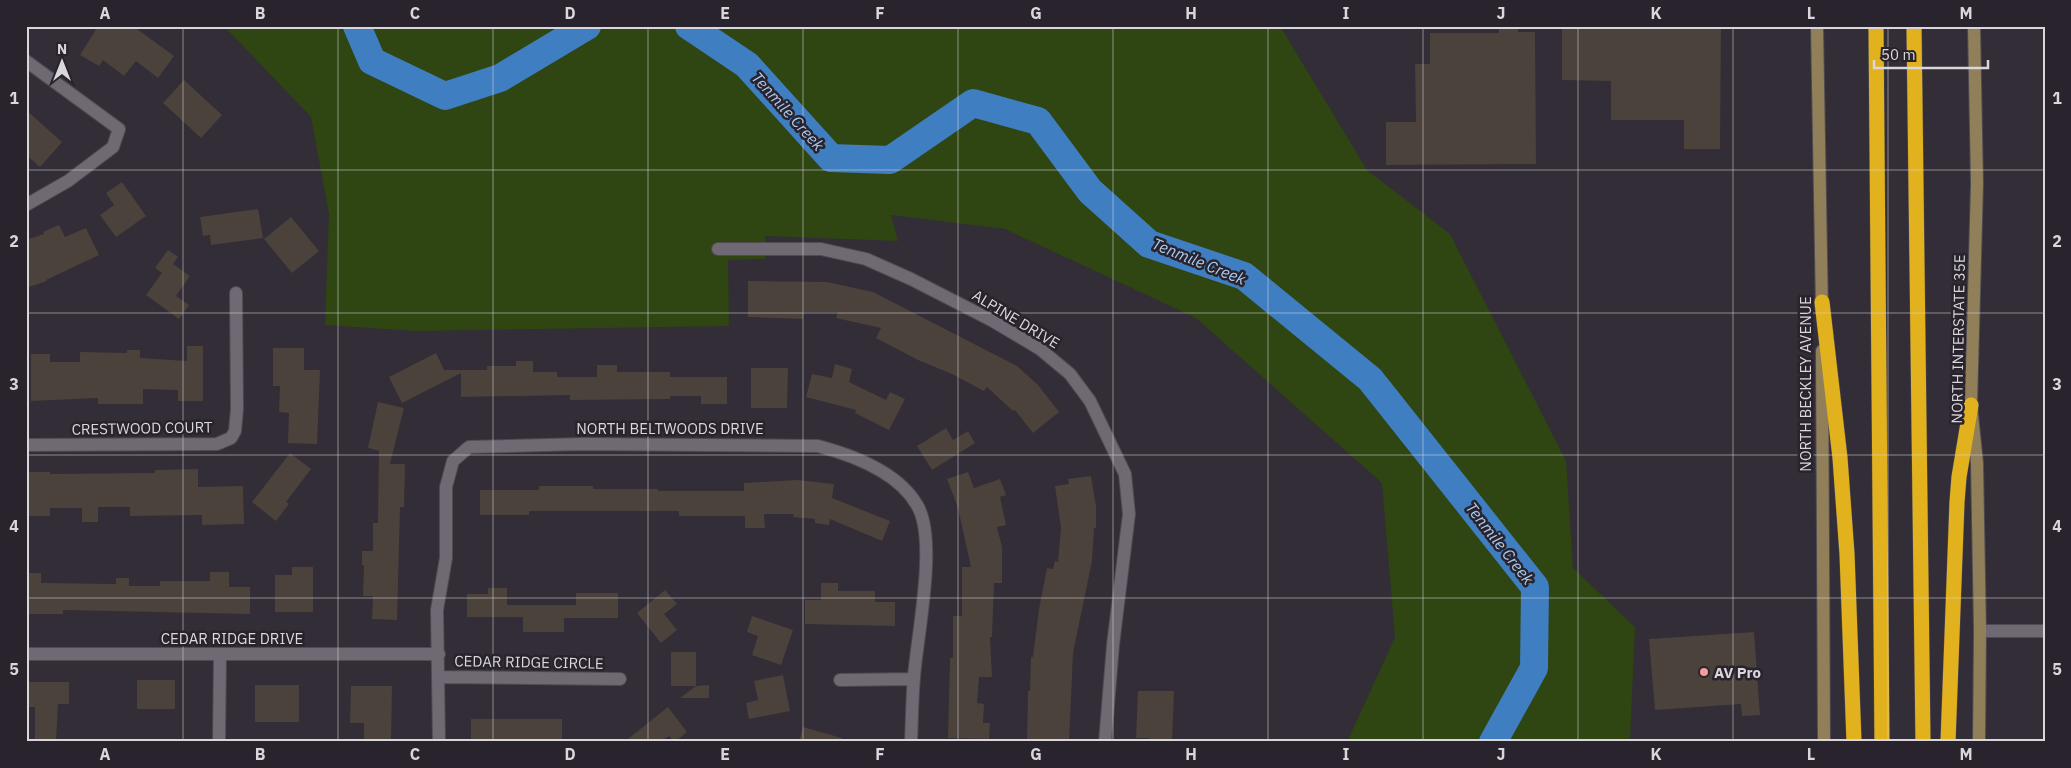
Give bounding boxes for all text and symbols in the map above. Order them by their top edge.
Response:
text: A [100,3,111,23]
text: B [255,3,266,23]
text: C [410,3,420,23]
text: D [564,3,576,23]
text: E [720,3,730,23]
text: F [875,3,885,23]
text: G [1030,3,1042,23]
text: H [1185,3,1197,23]
text: I [1343,3,1350,23]
text: J [1497,3,1505,23]
text: K [1650,3,1662,23]
text: L [1807,3,1815,23]
text: M [1959,3,1973,23]
north arrow [38,38,88,88]
scale bar [1874,38,1987,70]
text: N [57,40,67,58]
text: 50 m [1881,45,1916,64]
water label: Tenmile Creek [747,67,829,155]
text: 1 [9,88,19,108]
text: 1 [2052,88,2062,108]
text: 2 [9,231,19,251]
text: 2 [2052,231,2062,251]
water label: Tenmile Creek [1149,233,1249,289]
street label: NORTH INTERSTATE 35E [1947,254,1969,424]
street label: ALPINE DRIVE [969,285,1063,353]
street label: NORTH BECKLEY AVENUE [1796,296,1815,472]
text: 3 [9,374,19,394]
text: 3 [2052,374,2062,394]
street label: CRESTWOOD COURT [71,417,213,439]
street label: NORTH BELTWOODS DRIVE [576,419,764,438]
water label: Tenmile Creek [1462,498,1539,589]
text: 4 [9,516,19,536]
text: 4 [2052,516,2062,536]
street label: CEDAR RIDGE DRIVE [161,629,303,648]
street label: CEDAR RIDGE CIRCLE [454,651,604,673]
text: 5 [9,659,19,679]
text: 5 [2052,659,2062,679]
place label: AV Pro [1714,663,1761,682]
marker: AV Pro [1698,666,1710,678]
text: A [100,744,111,764]
text: B [255,744,266,764]
text: C [410,744,420,764]
text: D [564,744,576,764]
text: E [720,744,730,764]
text: F [875,744,885,764]
text: G [1030,744,1042,764]
text: H [1185,744,1197,764]
text: I [1343,744,1350,764]
text: J [1497,744,1505,764]
text: K [1650,744,1662,764]
text: L [1807,744,1815,764]
text: M [1959,744,1973,764]

